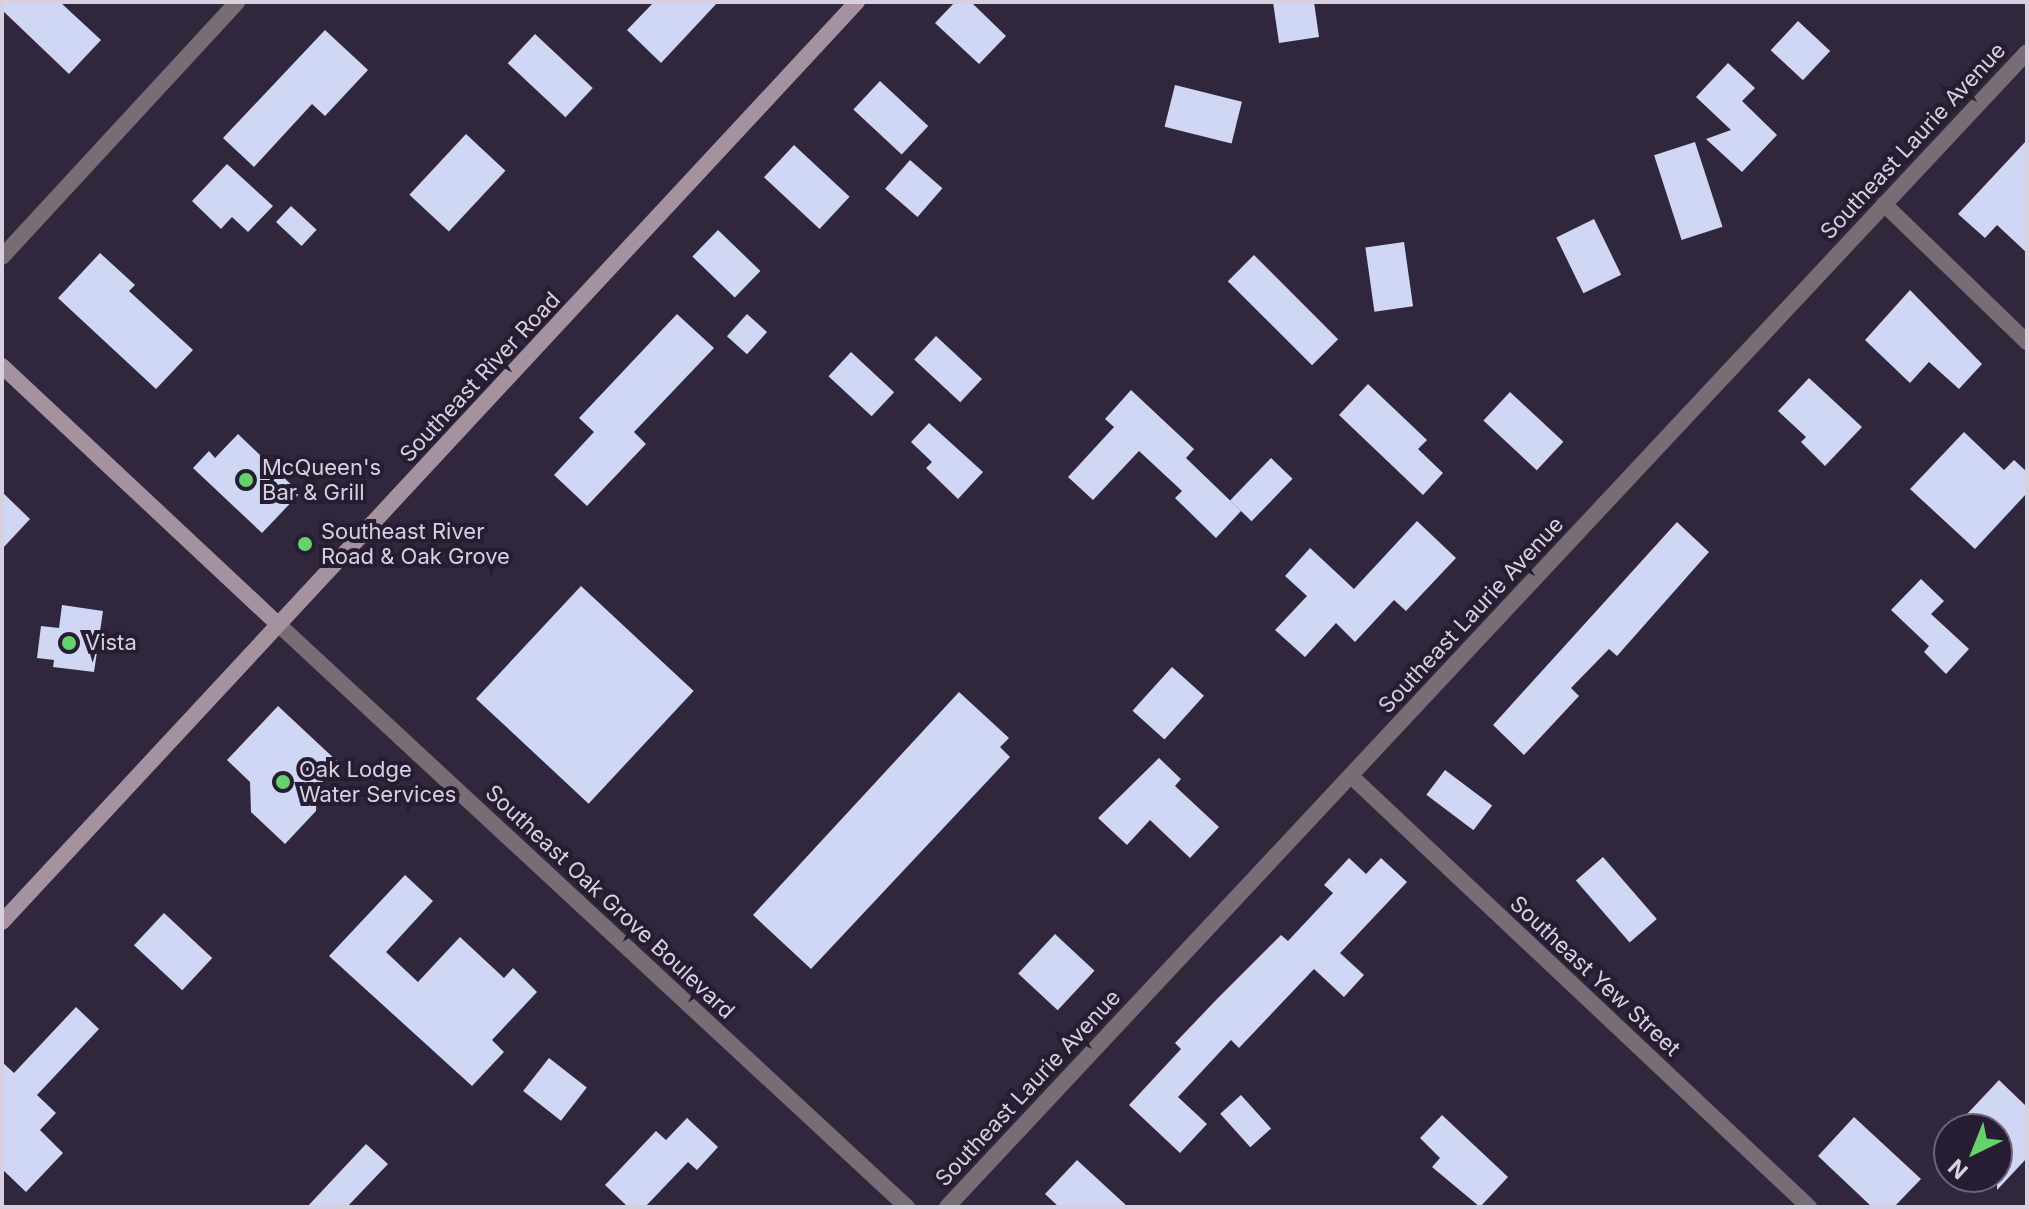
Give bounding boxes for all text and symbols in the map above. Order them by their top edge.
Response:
street label: Southeast Laurie Avenue [1815,37,2011,245]
street label: Southeast River Road [394,287,566,467]
place label: McQueen's Bar & Grill [262,454,381,506]
marker: McQueen's Bar & Grill [237,471,255,489]
street label: Southeast Laurie Avenue [1373,511,1569,719]
place label: Southeast River Road & Oak Grove [321,518,510,570]
marker: Southeast River Road & Oak Grove [296,535,314,553]
place label: Vista [85,630,137,656]
marker: Vista [60,634,78,652]
place label: Oak Lodge Water Services [299,756,456,808]
marker: Oak Lodge Water Services [274,773,292,791]
street label: Southeast Oak Grove Boulevard [480,780,740,1024]
street label: Southeast Yew Street [1505,890,1685,1062]
street label: Southeast Laurie Avenue [930,984,1126,1192]
north arrow [1933,1113,2013,1193]
text: N [1943,1154,1973,1184]

